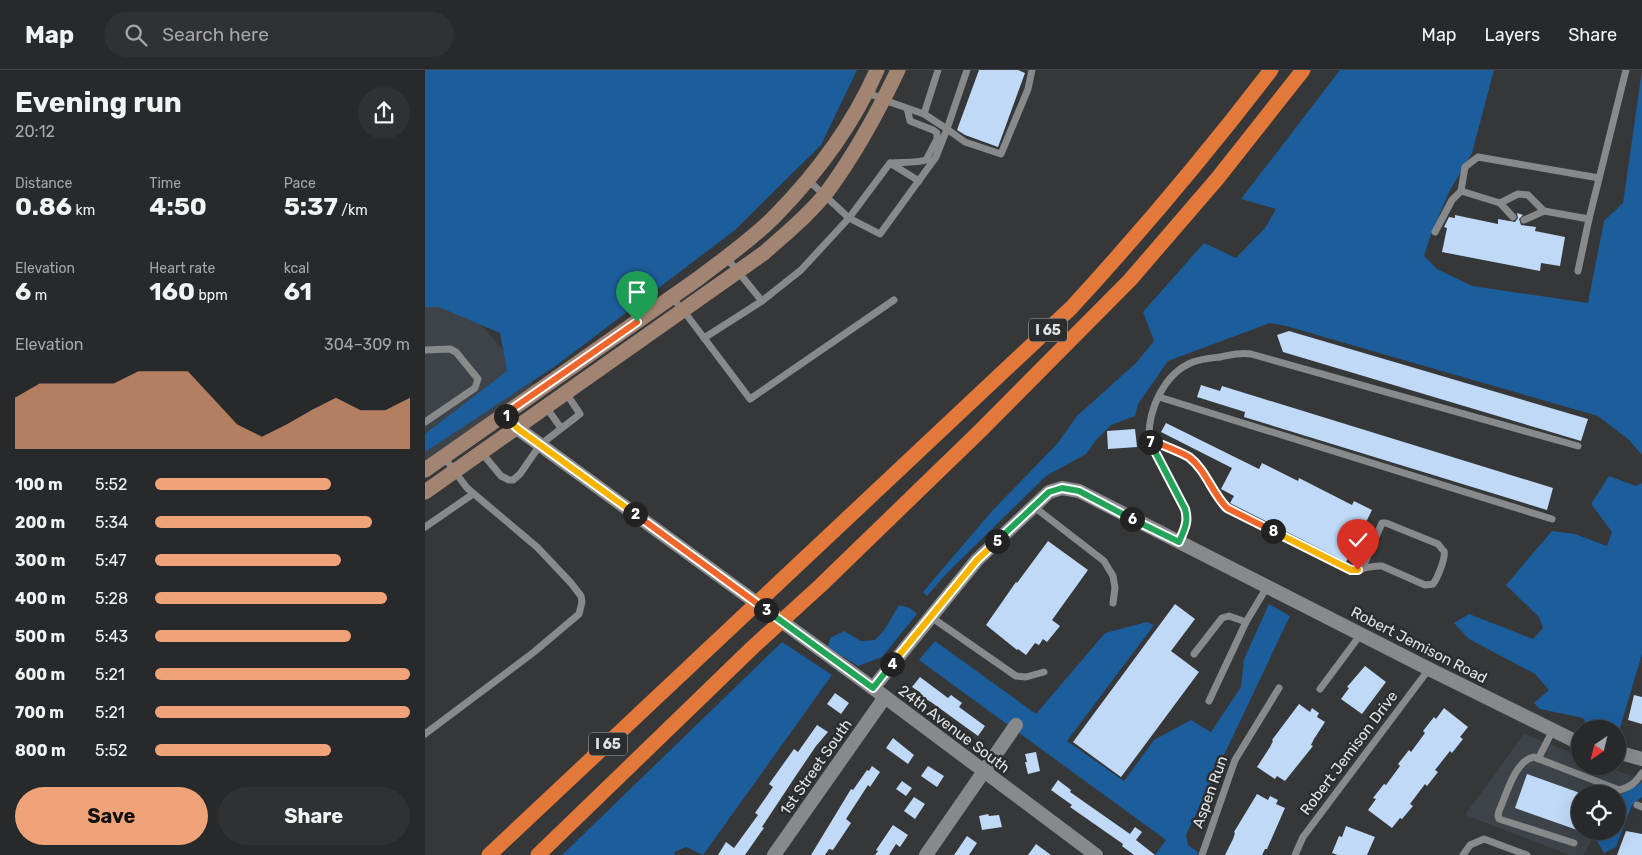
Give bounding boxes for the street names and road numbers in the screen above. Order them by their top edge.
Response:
road number: I 65 [1029,318,1067,342]
street label: Robert Jemison Road [1348,603,1490,687]
street label: 24th Avenue South [895,681,1013,777]
street label: Robert Jemison Drive [1296,687,1402,819]
street label: 1st Street South [776,716,856,818]
road number: I 65 [589,732,627,756]
street label: Aspen Run [1189,753,1231,831]

